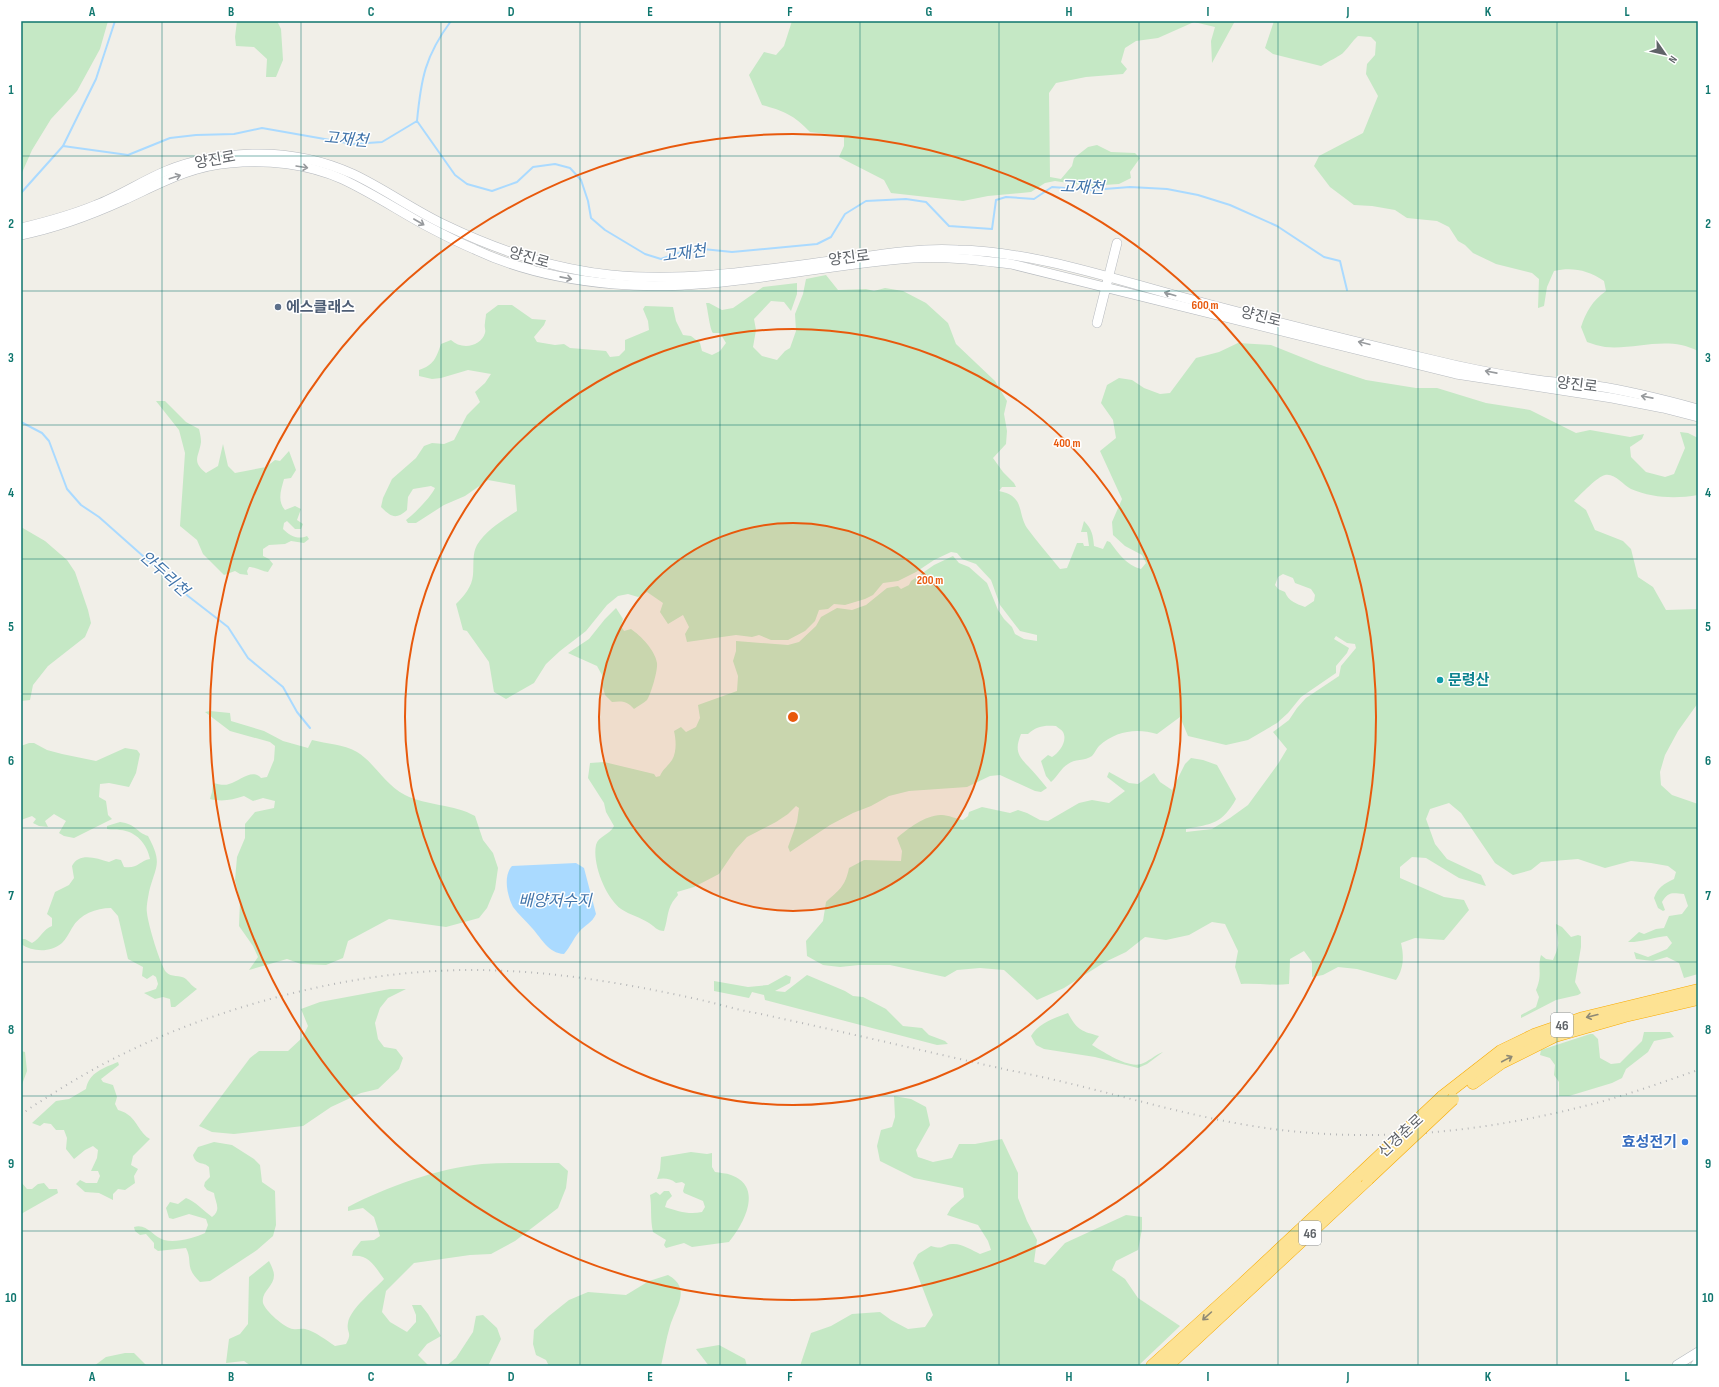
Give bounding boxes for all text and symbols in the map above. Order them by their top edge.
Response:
text: A [88,4,96,20]
text: B [228,4,234,20]
text: C [368,4,375,20]
text: D [508,4,515,20]
text: E [647,4,653,20]
text: F [787,4,793,20]
text: G [926,4,933,20]
text: H [1066,4,1073,20]
text: I [1207,4,1210,20]
text: J [1346,4,1350,20]
text: K [1485,4,1492,20]
text: L [1624,4,1630,20]
north arrow [1645,34,1685,74]
text: N [1666,53,1680,65]
text: 1 [8,82,14,98]
text: 1 [1705,82,1711,98]
water label: 고재천 [323,129,371,152]
street label: 양진로 [193,147,237,173]
one-way arrow [295,163,308,171]
one-way arrow [168,172,180,180]
water label: 고재천 [1060,178,1107,198]
text: 2 [8,216,14,232]
text: 2 [1705,216,1711,232]
one-way arrow [413,218,425,226]
water label: 고재천 [661,241,709,266]
street label: 양진로 [506,243,552,273]
street label: 양진로 [827,246,871,270]
one-way arrow [559,274,572,282]
one-way arrow [1164,290,1177,297]
place label: 에스클래스 [286,298,355,317]
text: 600 m [1192,298,1218,313]
marker: 에스클래스 [273,302,283,312]
street label: 양진로 [1239,303,1283,331]
one-way arrow [1358,339,1371,346]
text: 3 [8,350,14,366]
text: 3 [1705,350,1711,366]
one-way arrow [1484,368,1497,376]
street label: 양진로 [1555,373,1599,397]
one-way arrow [1640,392,1653,400]
text: 400 m [1054,436,1080,451]
text: 4 [8,485,14,501]
text: 4 [1705,485,1711,501]
water label: 안두리천 [136,547,194,602]
text: 200 m [917,573,943,588]
text: 5 [8,619,14,635]
text: 5 [1705,619,1711,635]
place label: 문령산 [1448,671,1490,690]
marker: 문령산 [1435,675,1445,685]
centre of rings [786,710,800,724]
text: 6 [8,753,14,769]
text: 6 [1705,753,1711,769]
text: 7 [8,888,14,904]
text: 7 [1705,888,1711,904]
water label: 배양저수지 [518,892,593,911]
one-way arrow [1586,1012,1599,1020]
road number: 46 [1551,1013,1573,1037]
text: 8 [8,1022,14,1038]
text: 8 [1705,1022,1711,1038]
one-way arrow [1501,1055,1513,1063]
street label: 신경춘로 [1374,1110,1428,1162]
place label: 효성전기 [1622,1133,1677,1152]
marker: 효성전기 [1680,1137,1690,1147]
text: 9 [8,1156,14,1172]
text: 9 [1705,1156,1711,1172]
road number: 46 [1299,1221,1321,1245]
text: 10 [5,1290,17,1306]
text: 10 [1702,1290,1714,1306]
one-way arrow [1202,1312,1213,1321]
text: A [88,1369,96,1385]
text: B [228,1369,234,1385]
text: C [368,1369,375,1385]
text: D [508,1369,515,1385]
text: E [647,1369,653,1385]
text: F [787,1369,793,1385]
text: G [926,1369,933,1385]
text: H [1066,1369,1073,1385]
text: I [1207,1369,1210,1385]
text: J [1346,1369,1350,1385]
text: K [1485,1369,1492,1385]
text: L [1624,1369,1630,1385]

